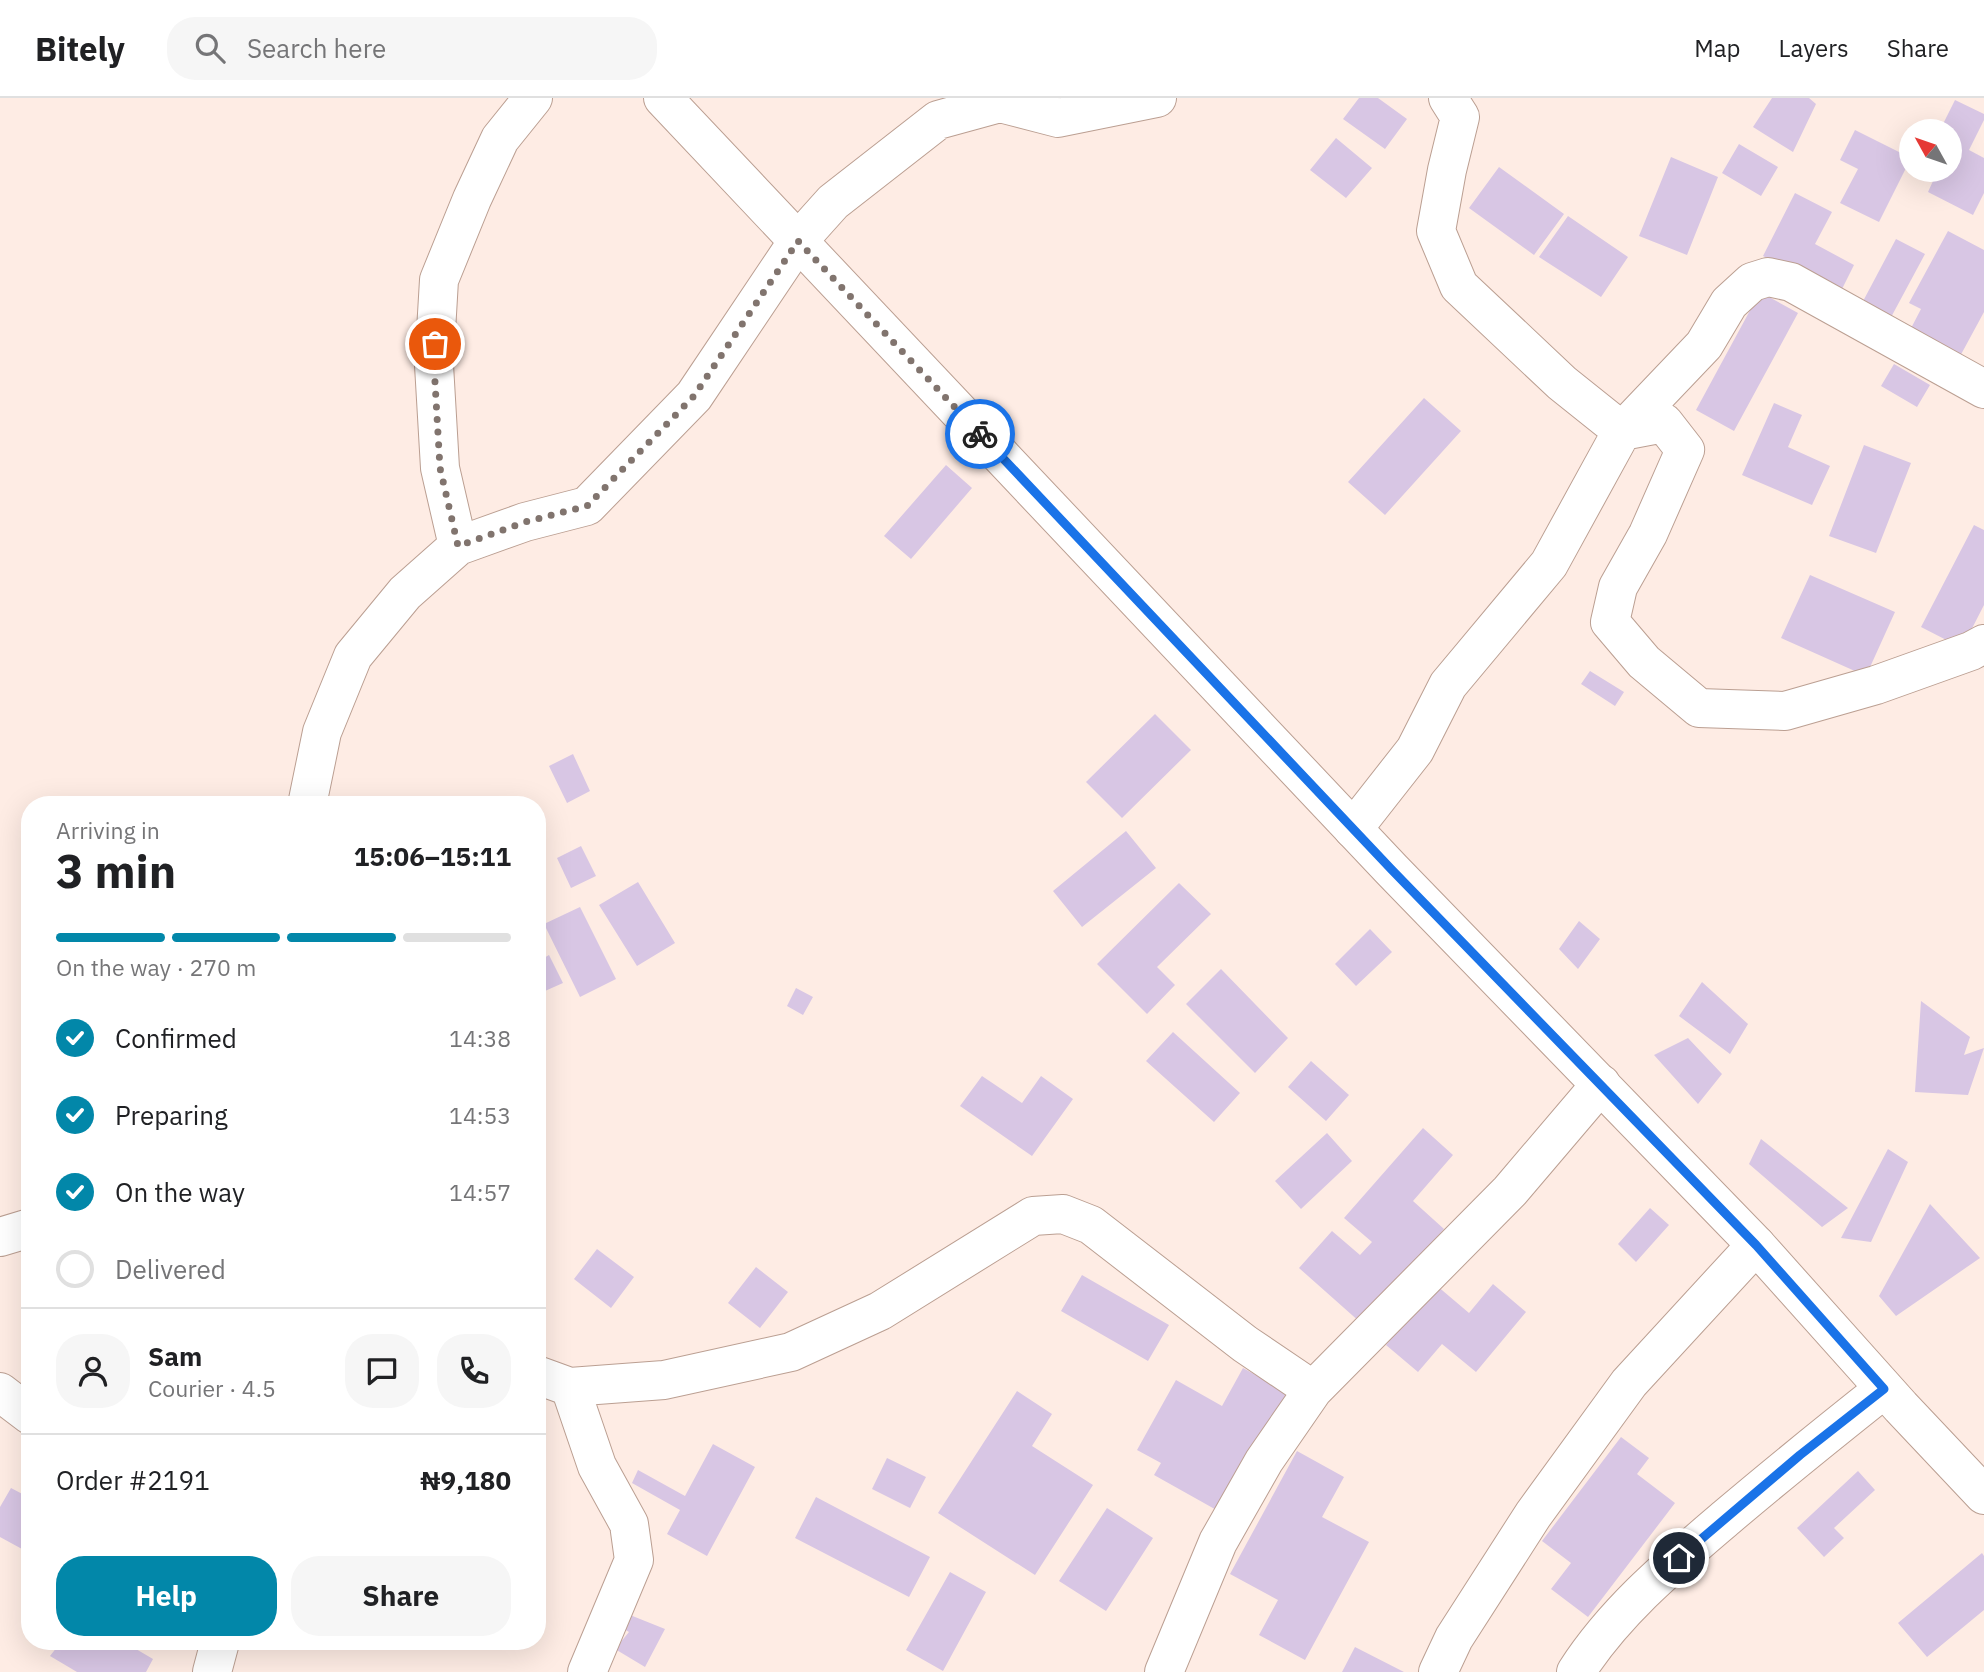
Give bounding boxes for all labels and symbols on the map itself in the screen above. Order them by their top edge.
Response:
north arrow [1899,119,1962,182]
pin [405,314,465,374]
courier [945,399,1015,469]
pin [1649,1528,1709,1588]

